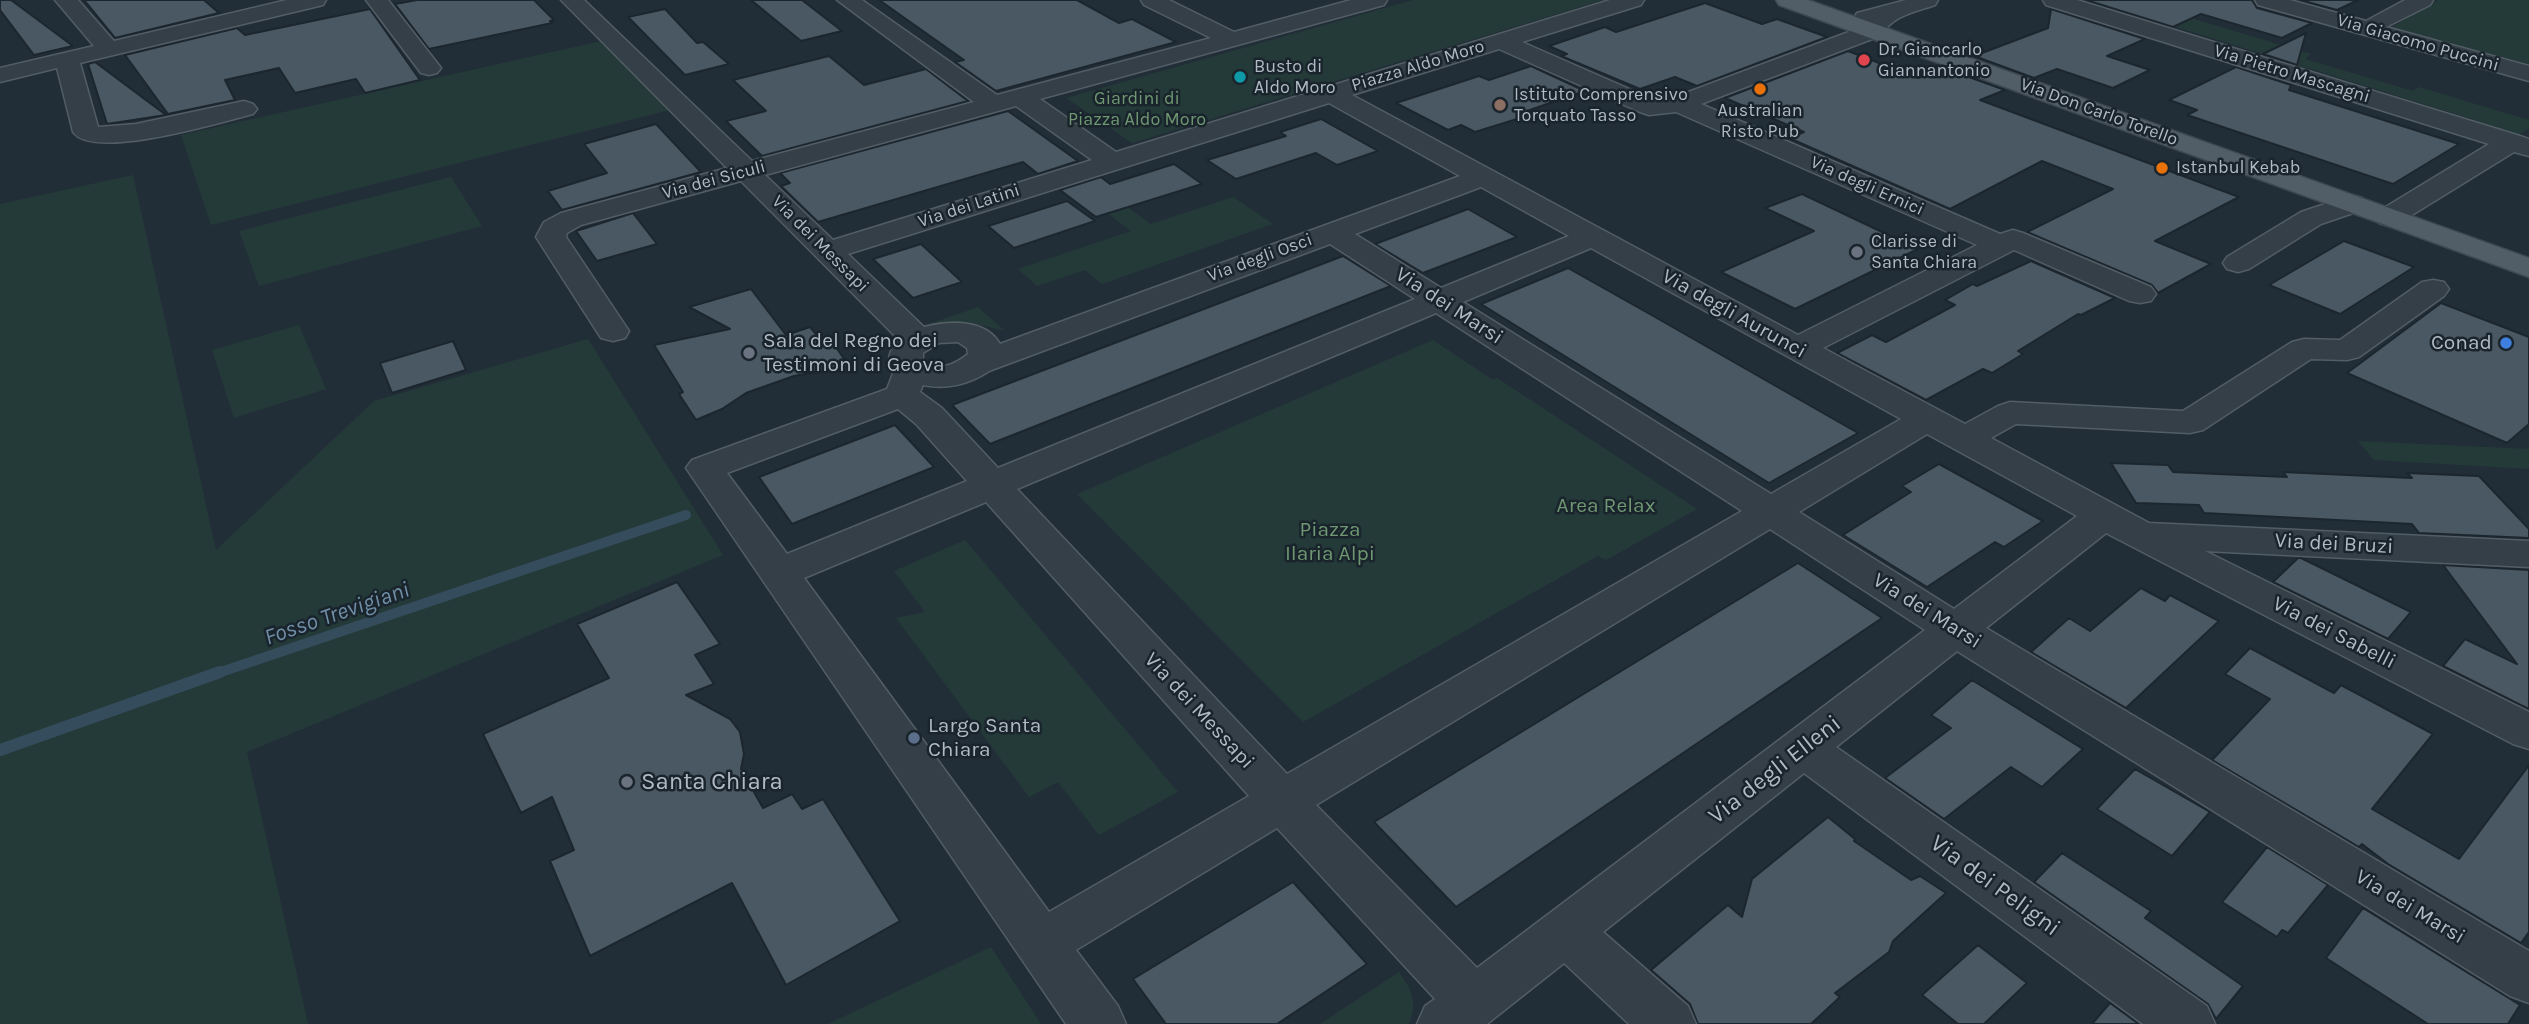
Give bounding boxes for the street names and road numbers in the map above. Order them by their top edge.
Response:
street label: Via Giacomo Puccini [2334,10,2502,76]
street label: Piazza Aldo Moro [1349,35,1487,97]
street label: Via Pietro Mascagni [2211,40,2373,108]
street label: Via Don Carlo Torello [2017,73,2181,151]
street label: Via degli Ernici [1807,151,1927,221]
street label: Via dei Siculi [660,156,768,204]
street label: Via dei Latini [915,179,1023,233]
street label: Via dei Messapi [767,191,873,297]
street label: Via degli Osci [1205,229,1315,287]
street label: Via dei Marsi [1390,262,1508,350]
street label: Via degli Aurunci [1657,264,1811,364]
street label: Via dei Bruzi [2274,528,2394,560]
street label: Via dei Marsi [1868,568,1986,654]
street label: Via dei Sabelli [2268,591,2400,675]
street label: Via dei Messapi [1139,648,1259,774]
street label: Via degli Elleni [1703,709,1847,831]
street label: Via dei Peligni [1924,829,2066,943]
street label: Via dei Marsi [2351,864,2469,950]

